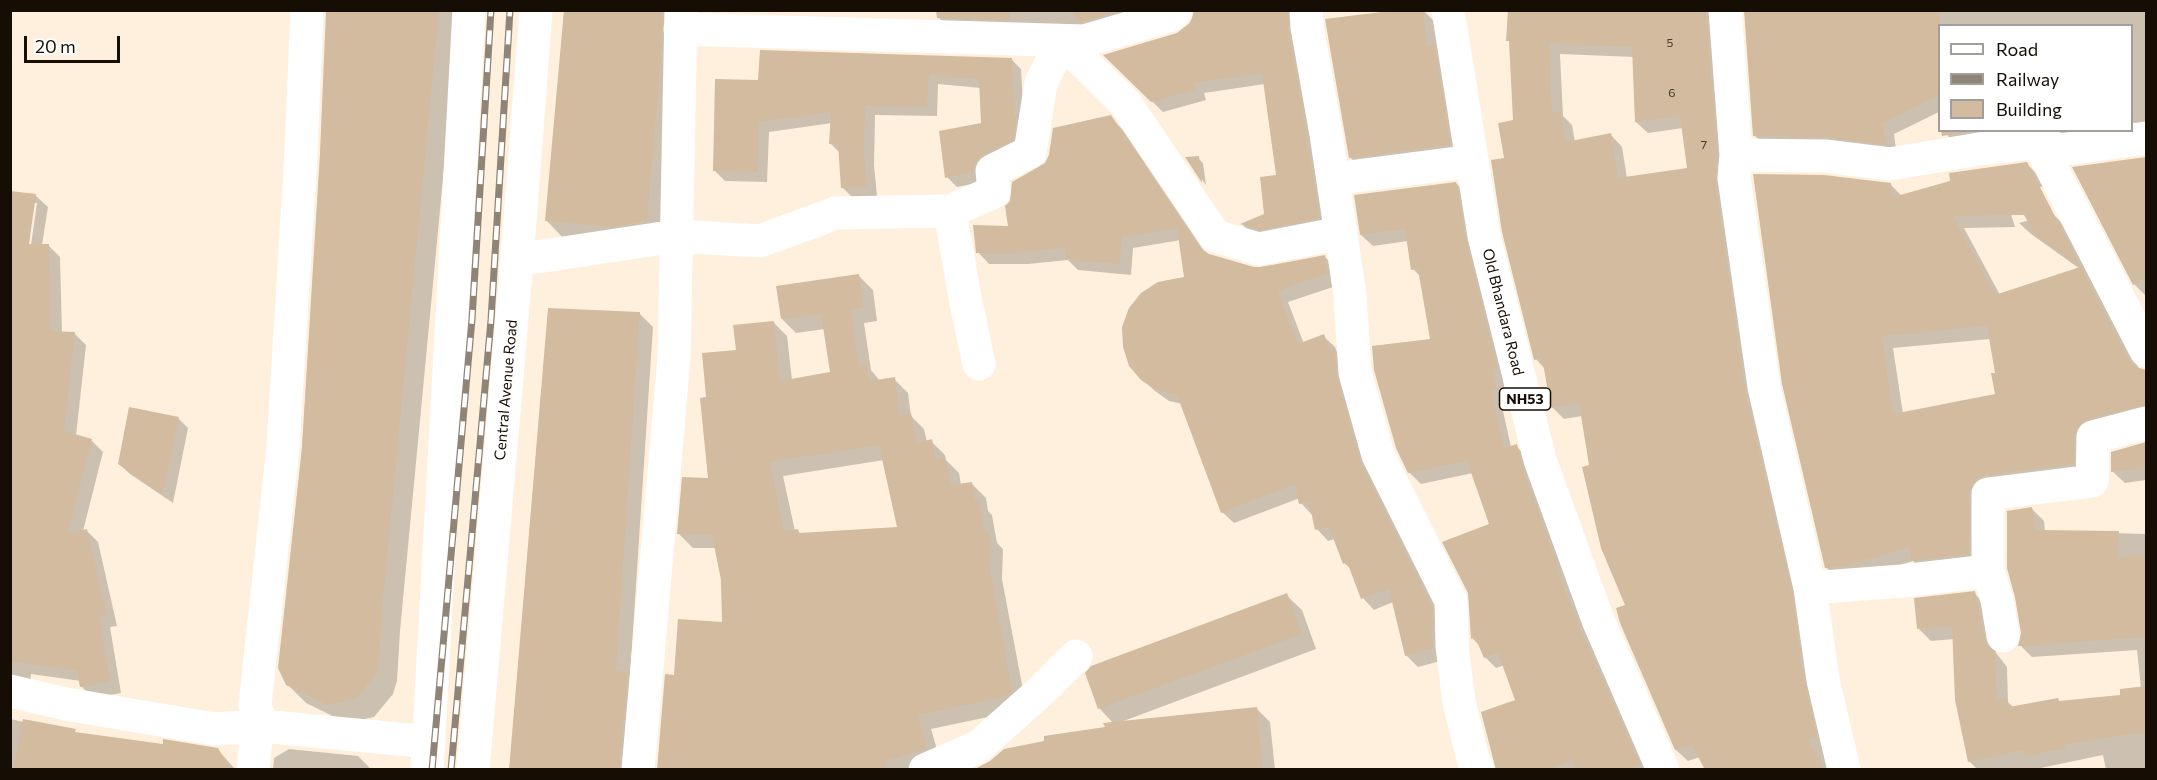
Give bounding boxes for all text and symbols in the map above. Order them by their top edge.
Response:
scale bar [27,24,123,62]
legend [1938,24,2133,132]
text: 20 m [35,35,76,57]
house number: 5 [1667,36,1673,50]
text: Road [1996,38,2038,60]
text: Railway [1996,68,2059,90]
house number: 6 [1668,86,1676,100]
text: Building [1996,98,2062,120]
house number: 7 [1701,138,1707,152]
street label: Old Bhandara Road [1478,247,1528,377]
street label: Central Avenue Road [491,319,521,461]
road number: NH53 [1500,388,1550,410]

